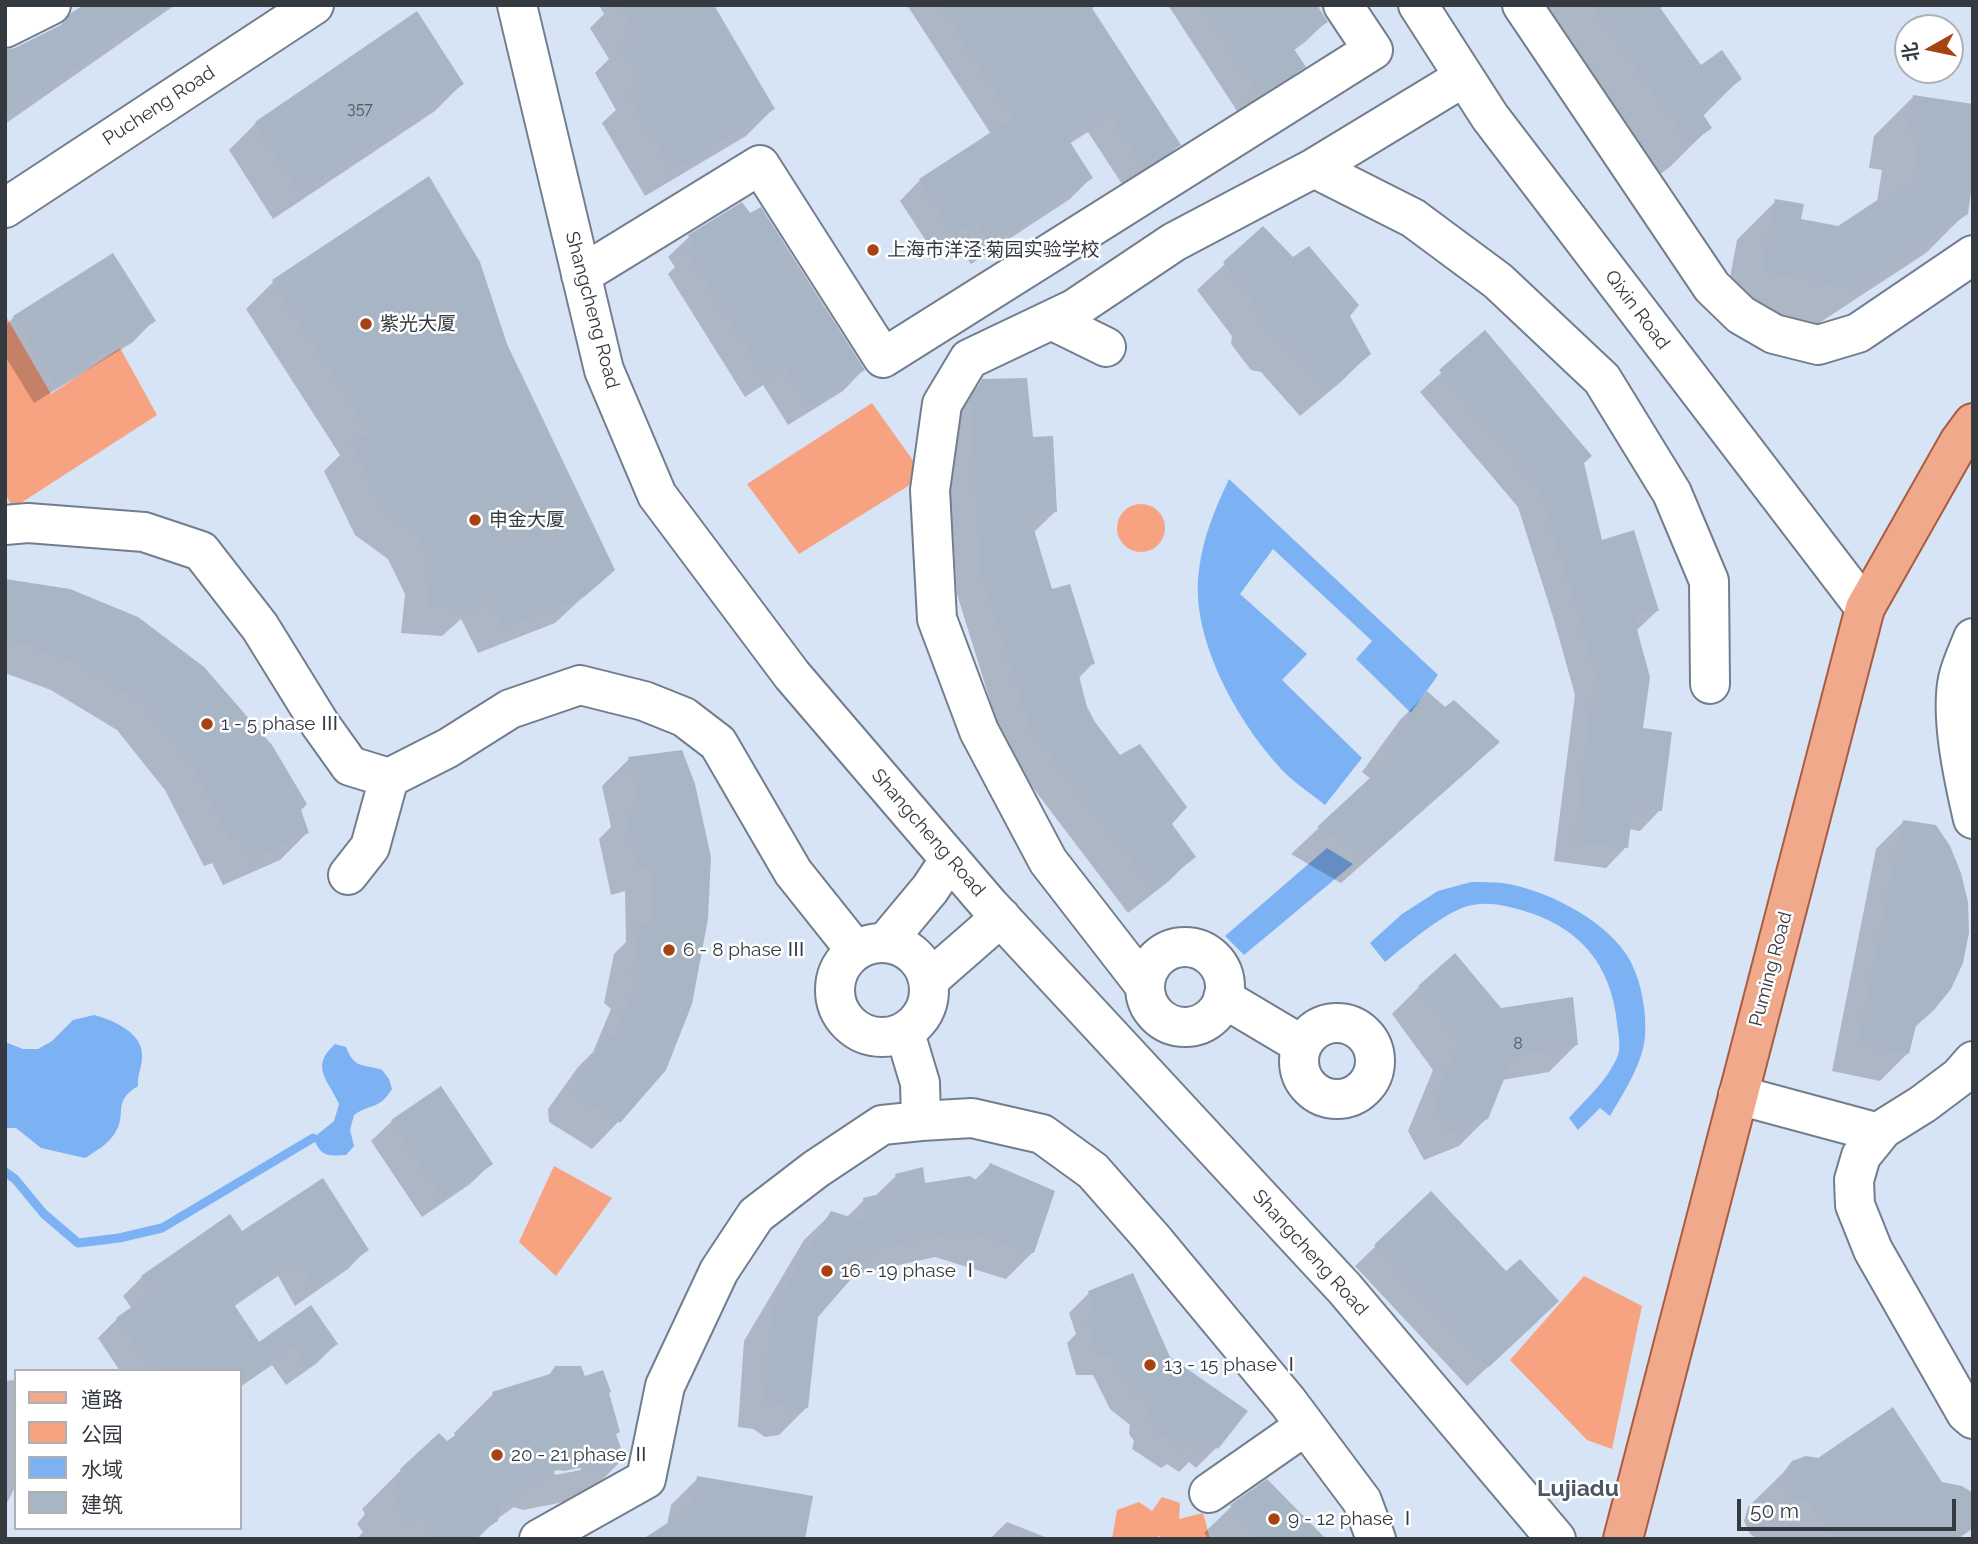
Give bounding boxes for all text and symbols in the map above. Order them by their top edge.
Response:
north arrow [1894,14,1964,84]
text: 北 [1898,41,1923,63]
street label: Pucheng Road [99,61,219,151]
house number: 357 [347,99,373,119]
street label: Shangcheng Road [560,229,624,391]
place label: 上海市洋泾·菊园实验学校 [887,239,1100,261]
marker: 上海市洋泾·菊园实验学校 [865,242,881,258]
street label: Qixin Road [1600,266,1674,354]
place label: 紫光大厦 [380,313,456,335]
marker: 紫光大厦 [358,316,374,332]
place label: 申金大厦 [489,509,565,531]
marker: 申金大厦 [467,512,483,528]
place label: 1 - 5 phase Ⅲ [221,713,339,735]
marker: 1 - 5 phase Ⅲ [199,716,215,732]
street label: Shangcheng Road [866,765,990,901]
street label: Puming Road [1745,909,1797,1029]
place label: 6 - 8 phase Ⅲ [683,939,806,961]
marker: 6 - 8 phase Ⅲ [661,942,677,958]
house number: 8 [1513,1034,1523,1054]
street label: Shangcheng Road [1247,1185,1373,1321]
place label: 16 - 19 phase Ⅰ [841,1260,980,1282]
marker: 16 - 19 phase Ⅰ [819,1263,835,1279]
place label: 13 - 15 phase Ⅰ [1164,1354,1301,1376]
marker: 13 - 15 phase Ⅰ [1142,1357,1158,1373]
legend [14,1369,242,1530]
text: 道路 [81,1387,123,1412]
text: 公园 [81,1422,123,1447]
place label: 20 - 21 phase Ⅱ [511,1444,650,1466]
marker: 20 - 21 phase Ⅱ [489,1447,505,1463]
text: 水域 [81,1457,123,1482]
district label: Lujiadu [1537,1475,1619,1503]
scale bar [1740,1484,1959,1528]
text: 建筑 [81,1492,123,1517]
text: 50 m [1750,1498,1799,1523]
place label: 9 - 12 phase Ⅰ [1288,1508,1417,1530]
marker: 9 - 12 phase Ⅰ [1266,1511,1282,1527]

